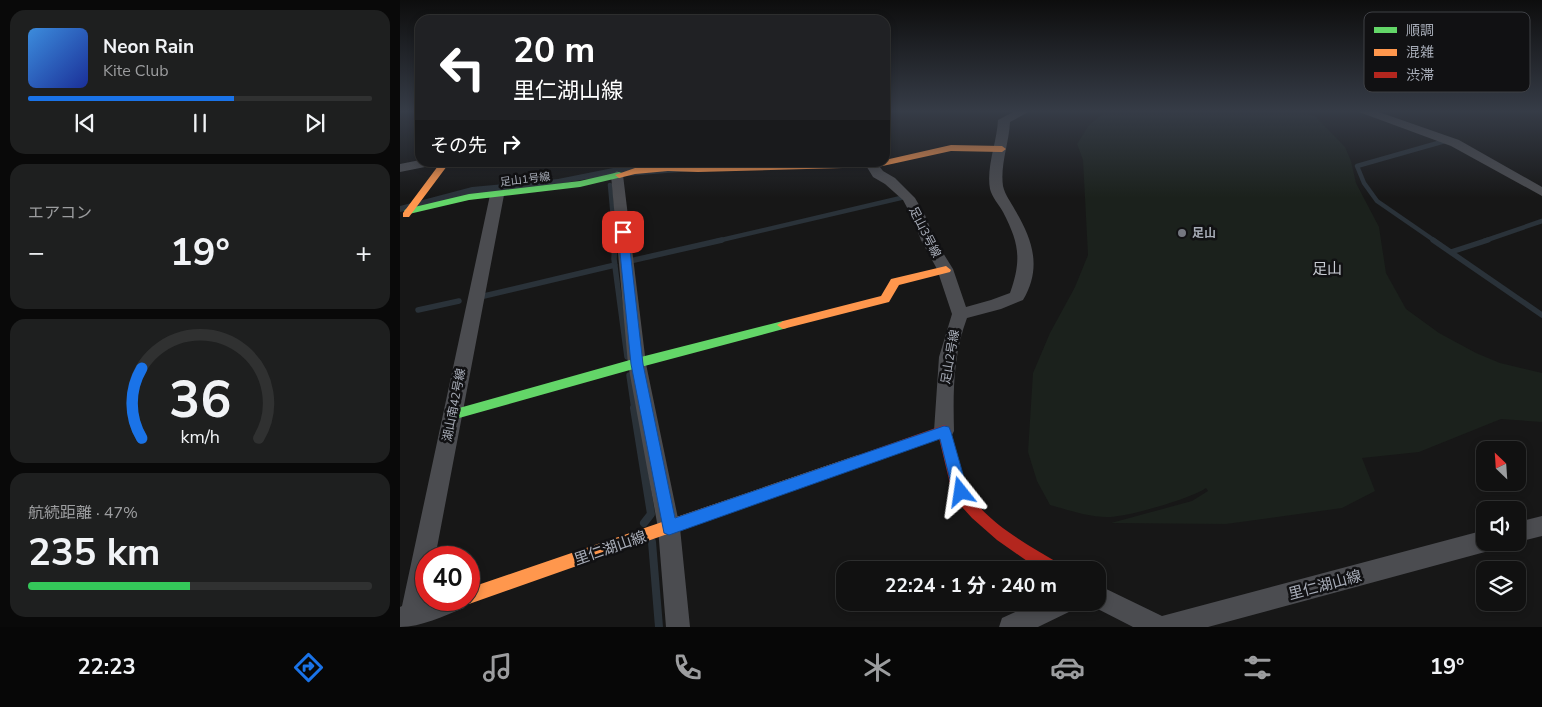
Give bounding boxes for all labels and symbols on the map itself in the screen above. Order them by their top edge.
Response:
legend [1364,12,1530,92]
text: 順調 [1406,21,1434,40]
text: 混雑 [1406,43,1434,62]
text: 渋滞 [1406,66,1434,85]
street label: 足山1号線 [499,169,551,190]
street label: 足山3号線 [905,204,945,260]
pin [602,211,644,253]
place label: 足山 [1192,225,1216,241]
marker: 足山 [1176,227,1188,239]
district label: 足山 [1312,259,1342,279]
street label: 足山2号線 [937,328,963,386]
street label: 湖山南42号線 [439,367,469,443]
north arrow [1476,441,1526,491]
position arrow [934,465,986,517]
street label: 里仁湖山線 [571,526,649,570]
speed limit sign: 40 [415,546,480,611]
street label: 里仁湖山線 [1286,566,1364,604]

